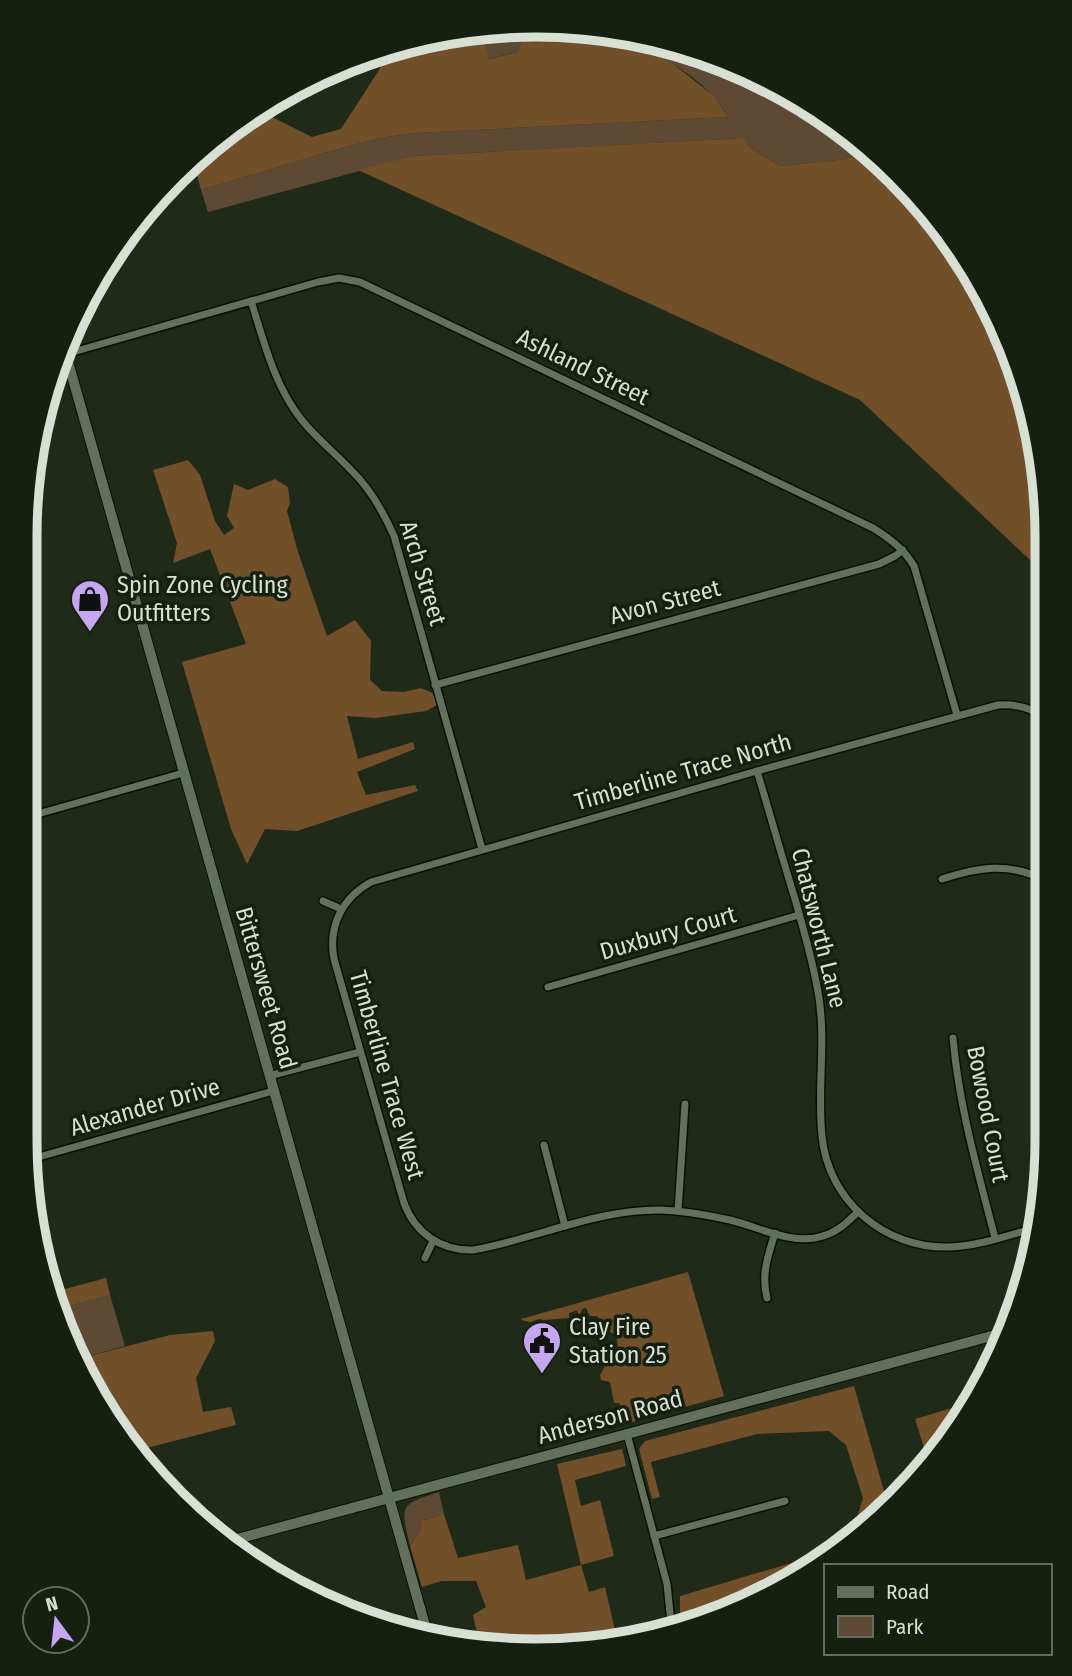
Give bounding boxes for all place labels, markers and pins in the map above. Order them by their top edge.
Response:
place label: Spin Zone Cycling Outfitters [117,571,288,627]
shop icon: Spin Zone Cycling Outfitters [69,578,111,633]
place label: Clay Fire Station 25 [569,1313,667,1369]
public building icon: Clay Fire Station 25 [521,1320,563,1375]

